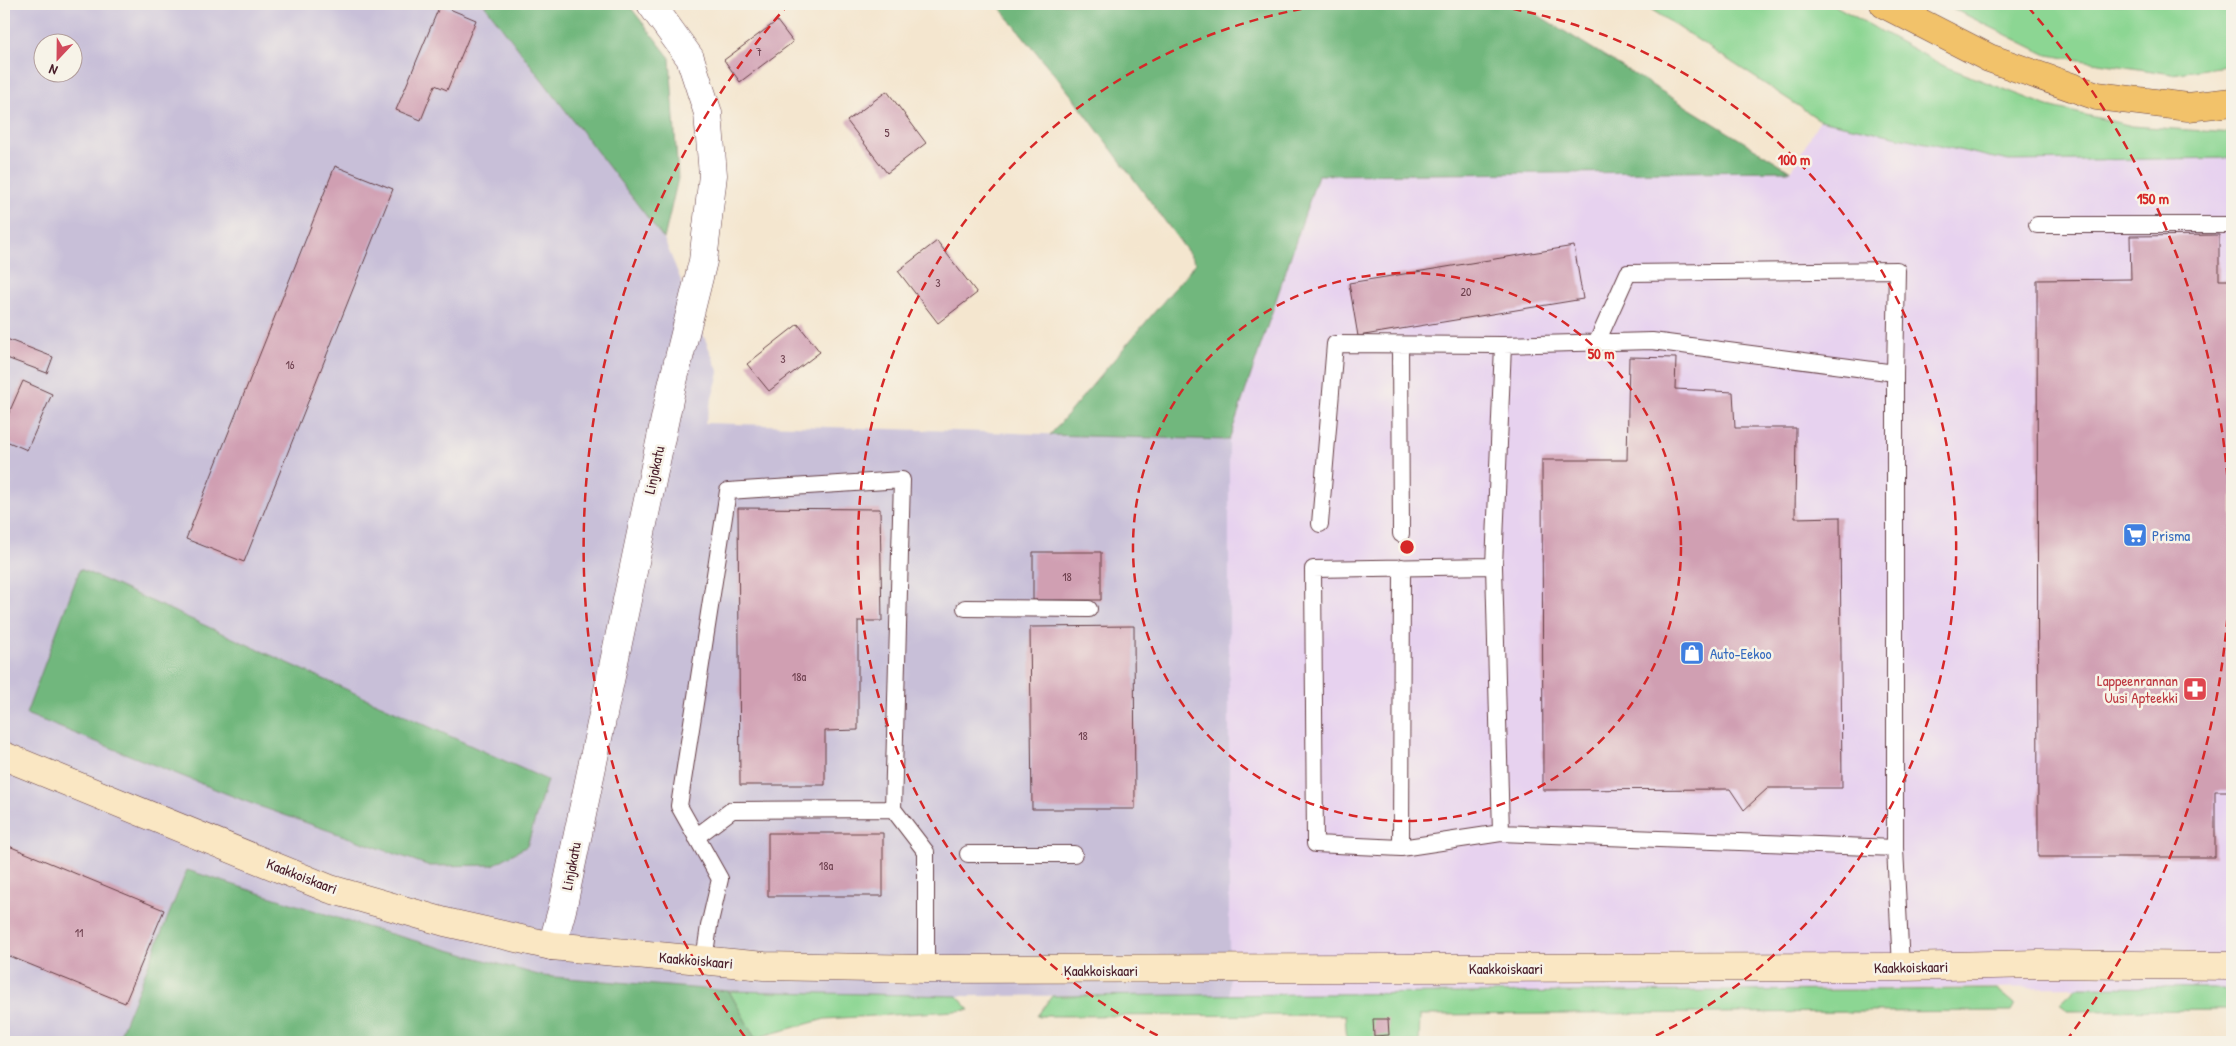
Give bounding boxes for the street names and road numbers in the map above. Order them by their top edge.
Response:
street label: Linjakatu [639,444,669,496]
street label: Linjakatu [556,840,586,892]
street label: Kaakkoiskaari [264,853,340,899]
street label: Kaakkoiskaari [658,946,734,974]
street label: Kaakkoiskaari [1874,956,1948,978]
street label: Kaakkoiskaari [1469,958,1543,979]
street label: Kaakkoiskaari [1064,960,1138,981]

